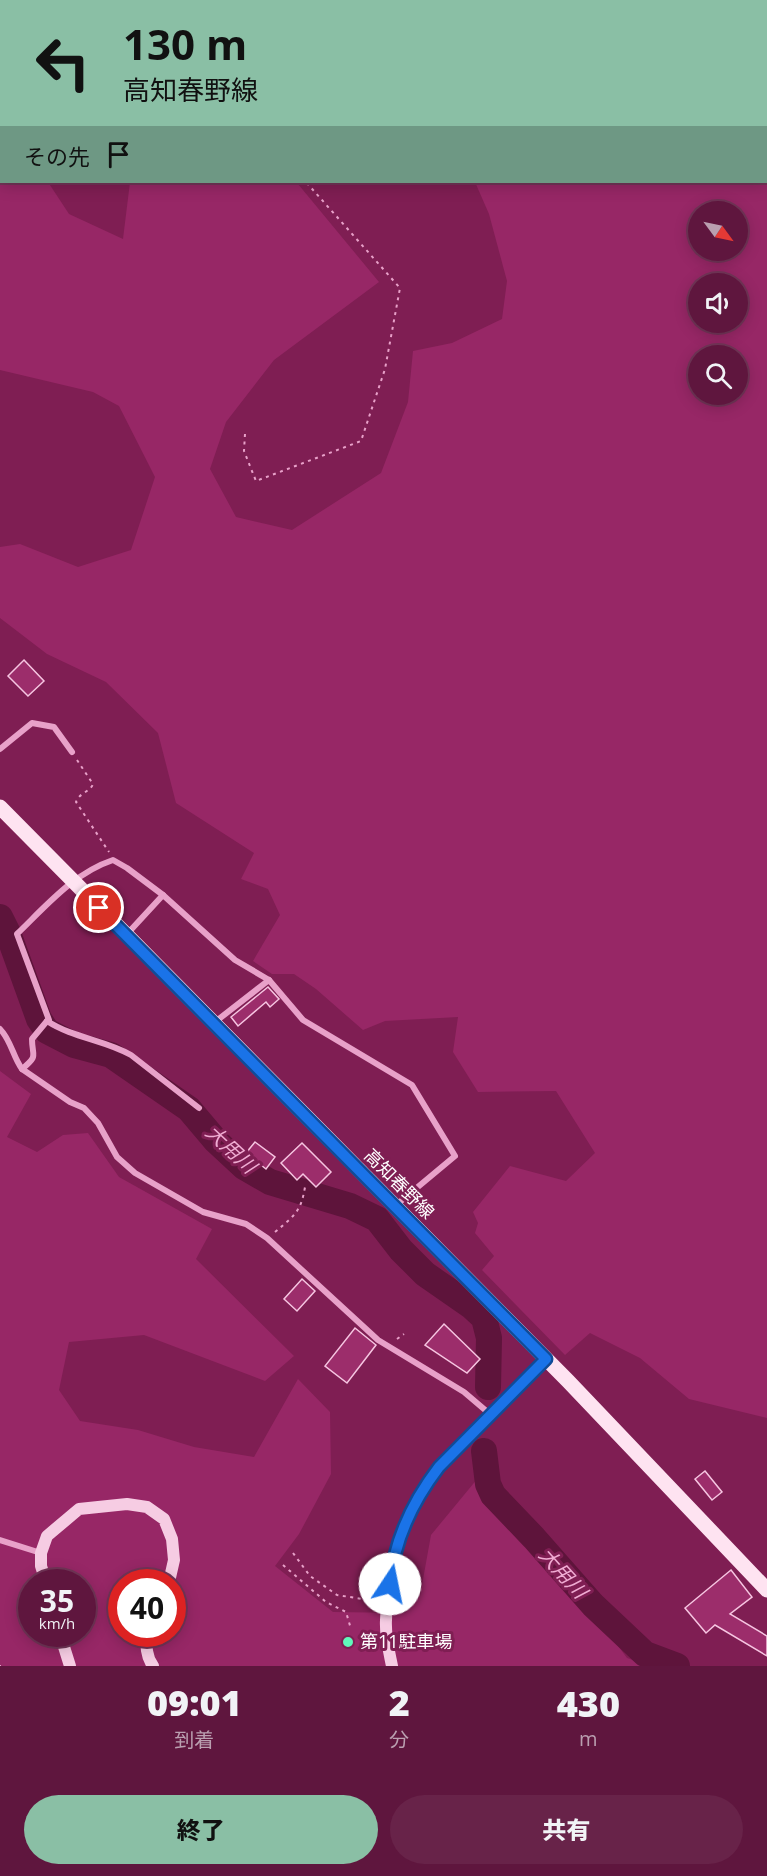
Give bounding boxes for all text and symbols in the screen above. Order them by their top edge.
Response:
text: 130 m [123,15,247,72]
icon: left [24,24,102,102]
text: 高知春野線 [123,71,258,108]
icon: arrive [102,138,135,171]
text: その先 [24,141,90,171]
north arrow [688,201,748,261]
map controls [688,201,748,405]
button: sound [688,273,748,333]
button: search [688,345,748,405]
pin [73,882,124,933]
icon: arrive [82,891,115,924]
water label: 大用川 [200,1118,264,1180]
street label: 高知春野線 [359,1143,440,1224]
water label: 大用川 [533,1541,595,1605]
position arrow [358,1552,422,1616]
speed limit sign: 40 [108,1569,186,1647]
text: 35 [40,1580,74,1621]
text: km/h [39,1613,75,1633]
place label: 第11駐車場 [360,1629,453,1653]
marker: 第11駐車場 [341,1635,355,1649]
text: 09:01 [147,1678,242,1727]
text: 2 [389,1678,410,1727]
text: 430 [557,1679,620,1728]
text: m [579,1725,598,1752]
text: 到着 [174,1726,214,1753]
text: 分 [389,1726,409,1753]
button: 終了 [24,1795,378,1864]
button: 共有 [390,1795,743,1864]

